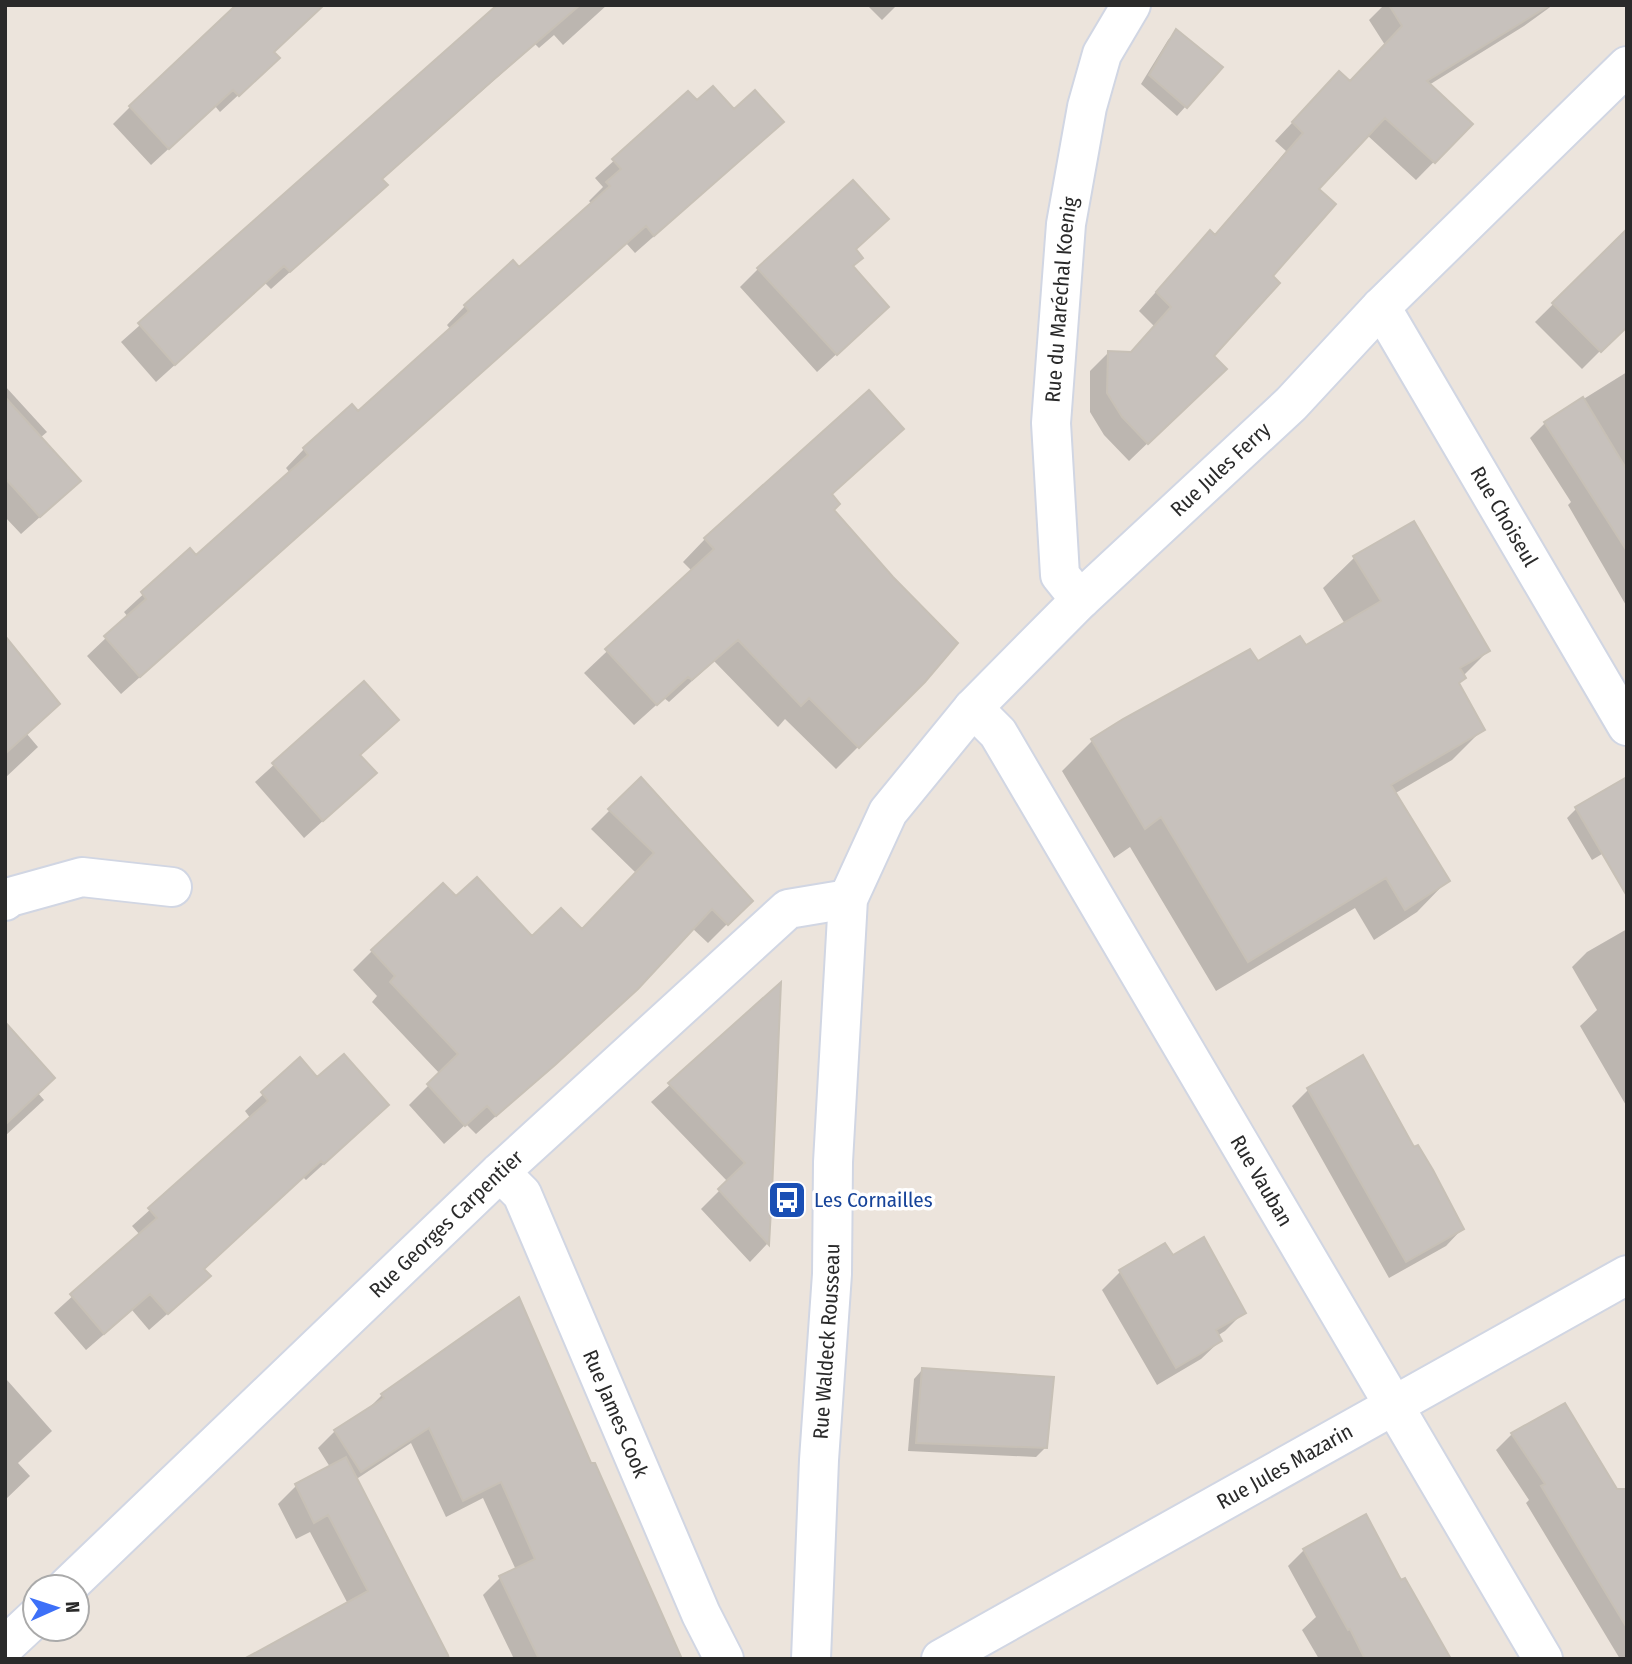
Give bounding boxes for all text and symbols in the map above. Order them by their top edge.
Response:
street label: Rue du Maréchal Koenig [1040,195,1084,404]
street label: Rue Jules Ferry [1165,416,1276,522]
street label: Rue Choiseul [1465,462,1544,572]
street label: Rue Vauban [1225,1131,1298,1231]
street label: Rue Georges Carpentier [364,1144,529,1303]
bus stop icon: Les Cornailles [766,1179,808,1221]
place label: Les Cornailles [814,1187,933,1213]
street label: Rue Waldeck Rousseau [807,1243,845,1440]
street label: Rue James Cook [577,1346,654,1482]
street label: Rue Jules Mazarin [1212,1418,1357,1515]
north arrow [21,1573,91,1643]
text: N [61,1601,84,1613]

